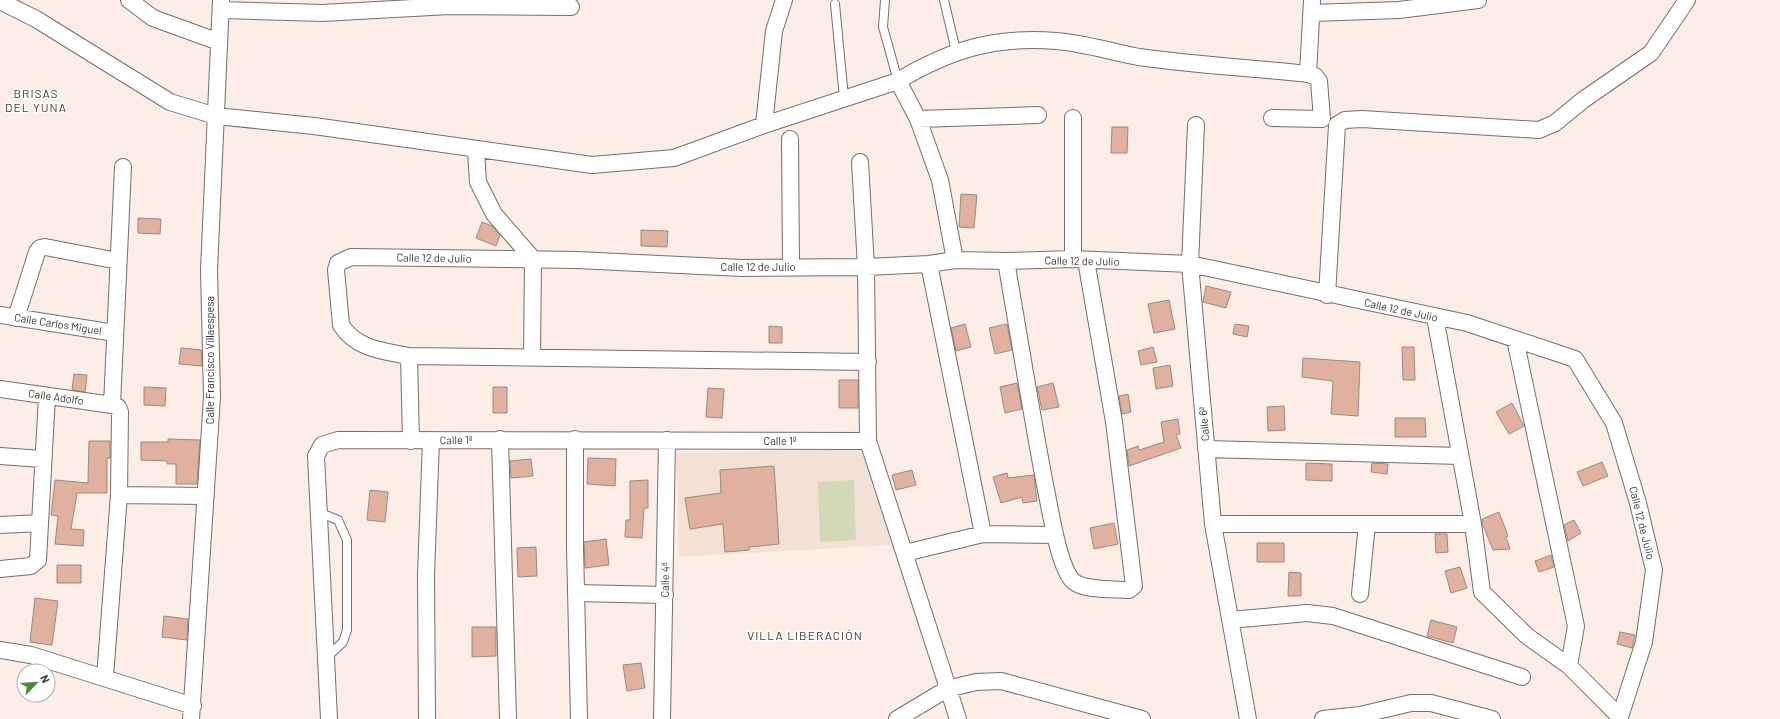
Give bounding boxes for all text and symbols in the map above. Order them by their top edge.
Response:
district label: BRISAS DEL YUNA [5,86,67,114]
street label: Calle 12 de Julio [396,250,472,265]
street label: Calle 12 de Julio [1044,253,1120,268]
street label: Calle 12 de Julio [721,260,795,273]
street label: Calle 12 de Julio [1363,295,1439,324]
street label: Calle Francisco Villaespesa [203,296,216,424]
street label: Calle Carlos Miguel [13,310,103,337]
street label: Calle Adolfo [28,386,85,407]
street label: Calle 6ª [1195,406,1211,442]
street label: Calle 1ª [439,433,473,446]
street label: Calle 1ª [764,434,797,447]
street label: Calle 12 de Julio [1627,485,1658,561]
street label: Calle 4ª [658,562,671,598]
district label: VILLA LIBERACIÓN [747,628,863,642]
north arrow [16,663,56,703]
text: N [38,672,53,685]

